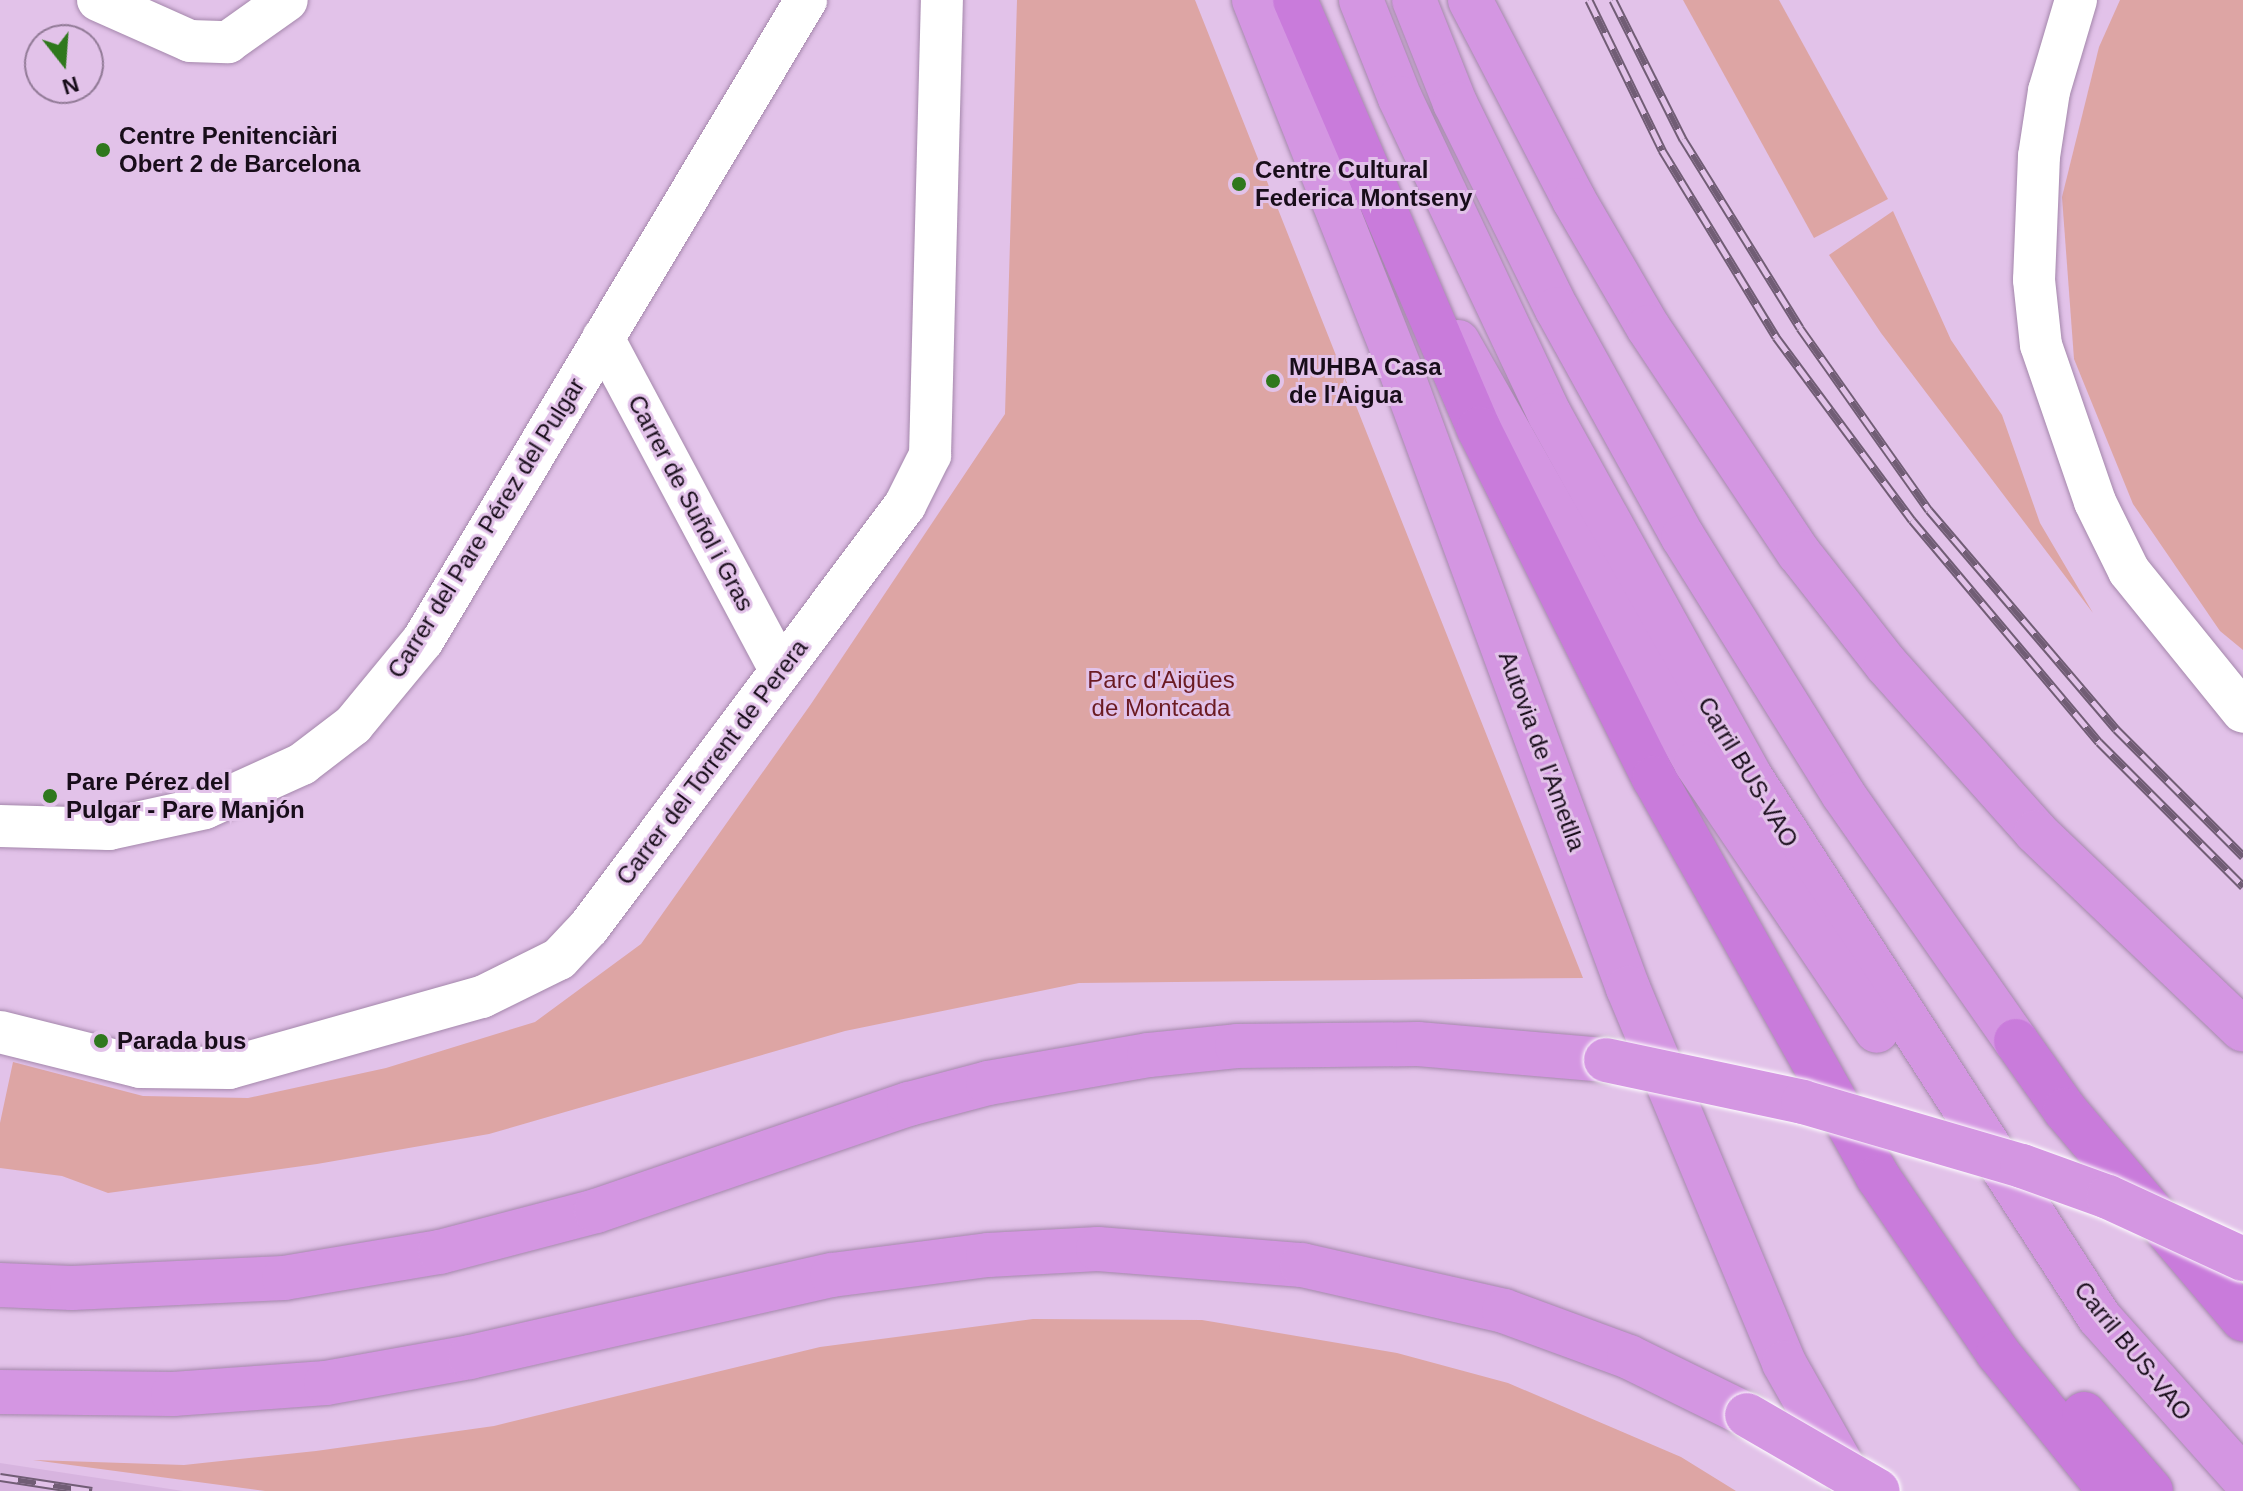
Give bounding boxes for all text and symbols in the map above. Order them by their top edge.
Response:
north arrow [24,24,104,104]
text: N [59,71,82,100]
place label: Centre Penitenciàri Obert 2 de Barcelona [119,122,360,178]
marker: Centre Penitenciàri Obert 2 de Barcelona [94,141,112,159]
place label: Centre Cultural Federica Montseny [1255,156,1472,212]
marker: Centre Cultural Federica Montseny [1230,175,1248,193]
place label: MUHBA Casa de l'Aigua [1289,353,1442,409]
marker: MUHBA Casa de l'Aigua [1264,372,1282,390]
street label: Carrer del Pare Pérez del Pulgar [382,373,590,683]
street label: Carrer de Suñol i Gras [622,390,760,616]
street label: Carrer del Torrent de Perera [610,633,814,891]
street label: Autovia de l'Ametlla [1493,647,1591,855]
park label: Parc d'Aigües de Montcada [1087,666,1235,722]
street label: Carril BUS-VAO [1692,692,1804,852]
place label: Pare Pérez del Pulgar - Pare Manjón [66,768,305,824]
marker: Pare Pérez del Pulgar - Pare Manjón [41,787,59,805]
place label: Parada bus [117,1027,246,1055]
marker: Parada bus [92,1032,110,1050]
street label: Carril BUS-VAO [2068,1276,2198,1426]

